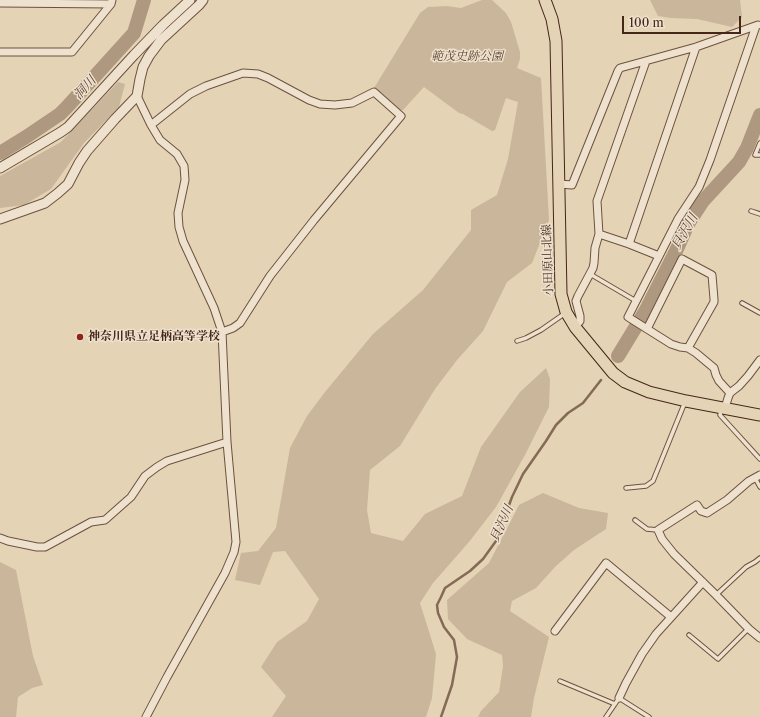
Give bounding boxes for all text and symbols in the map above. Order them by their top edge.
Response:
scale bar [624,8,743,34]
text: 100 m [629,15,664,30]
park label: 範茂史跡公園 [431,50,503,64]
water label: 洞川 [71,73,99,103]
water label: 貝沢川 [669,211,701,253]
street label: 小田原山北線 [540,224,556,296]
place label: 神奈川県立足柄高等学校 [88,330,220,344]
marker: 神奈川県立足柄高等学校 [75,332,85,342]
water label: 貝沢川 [487,503,517,545]

